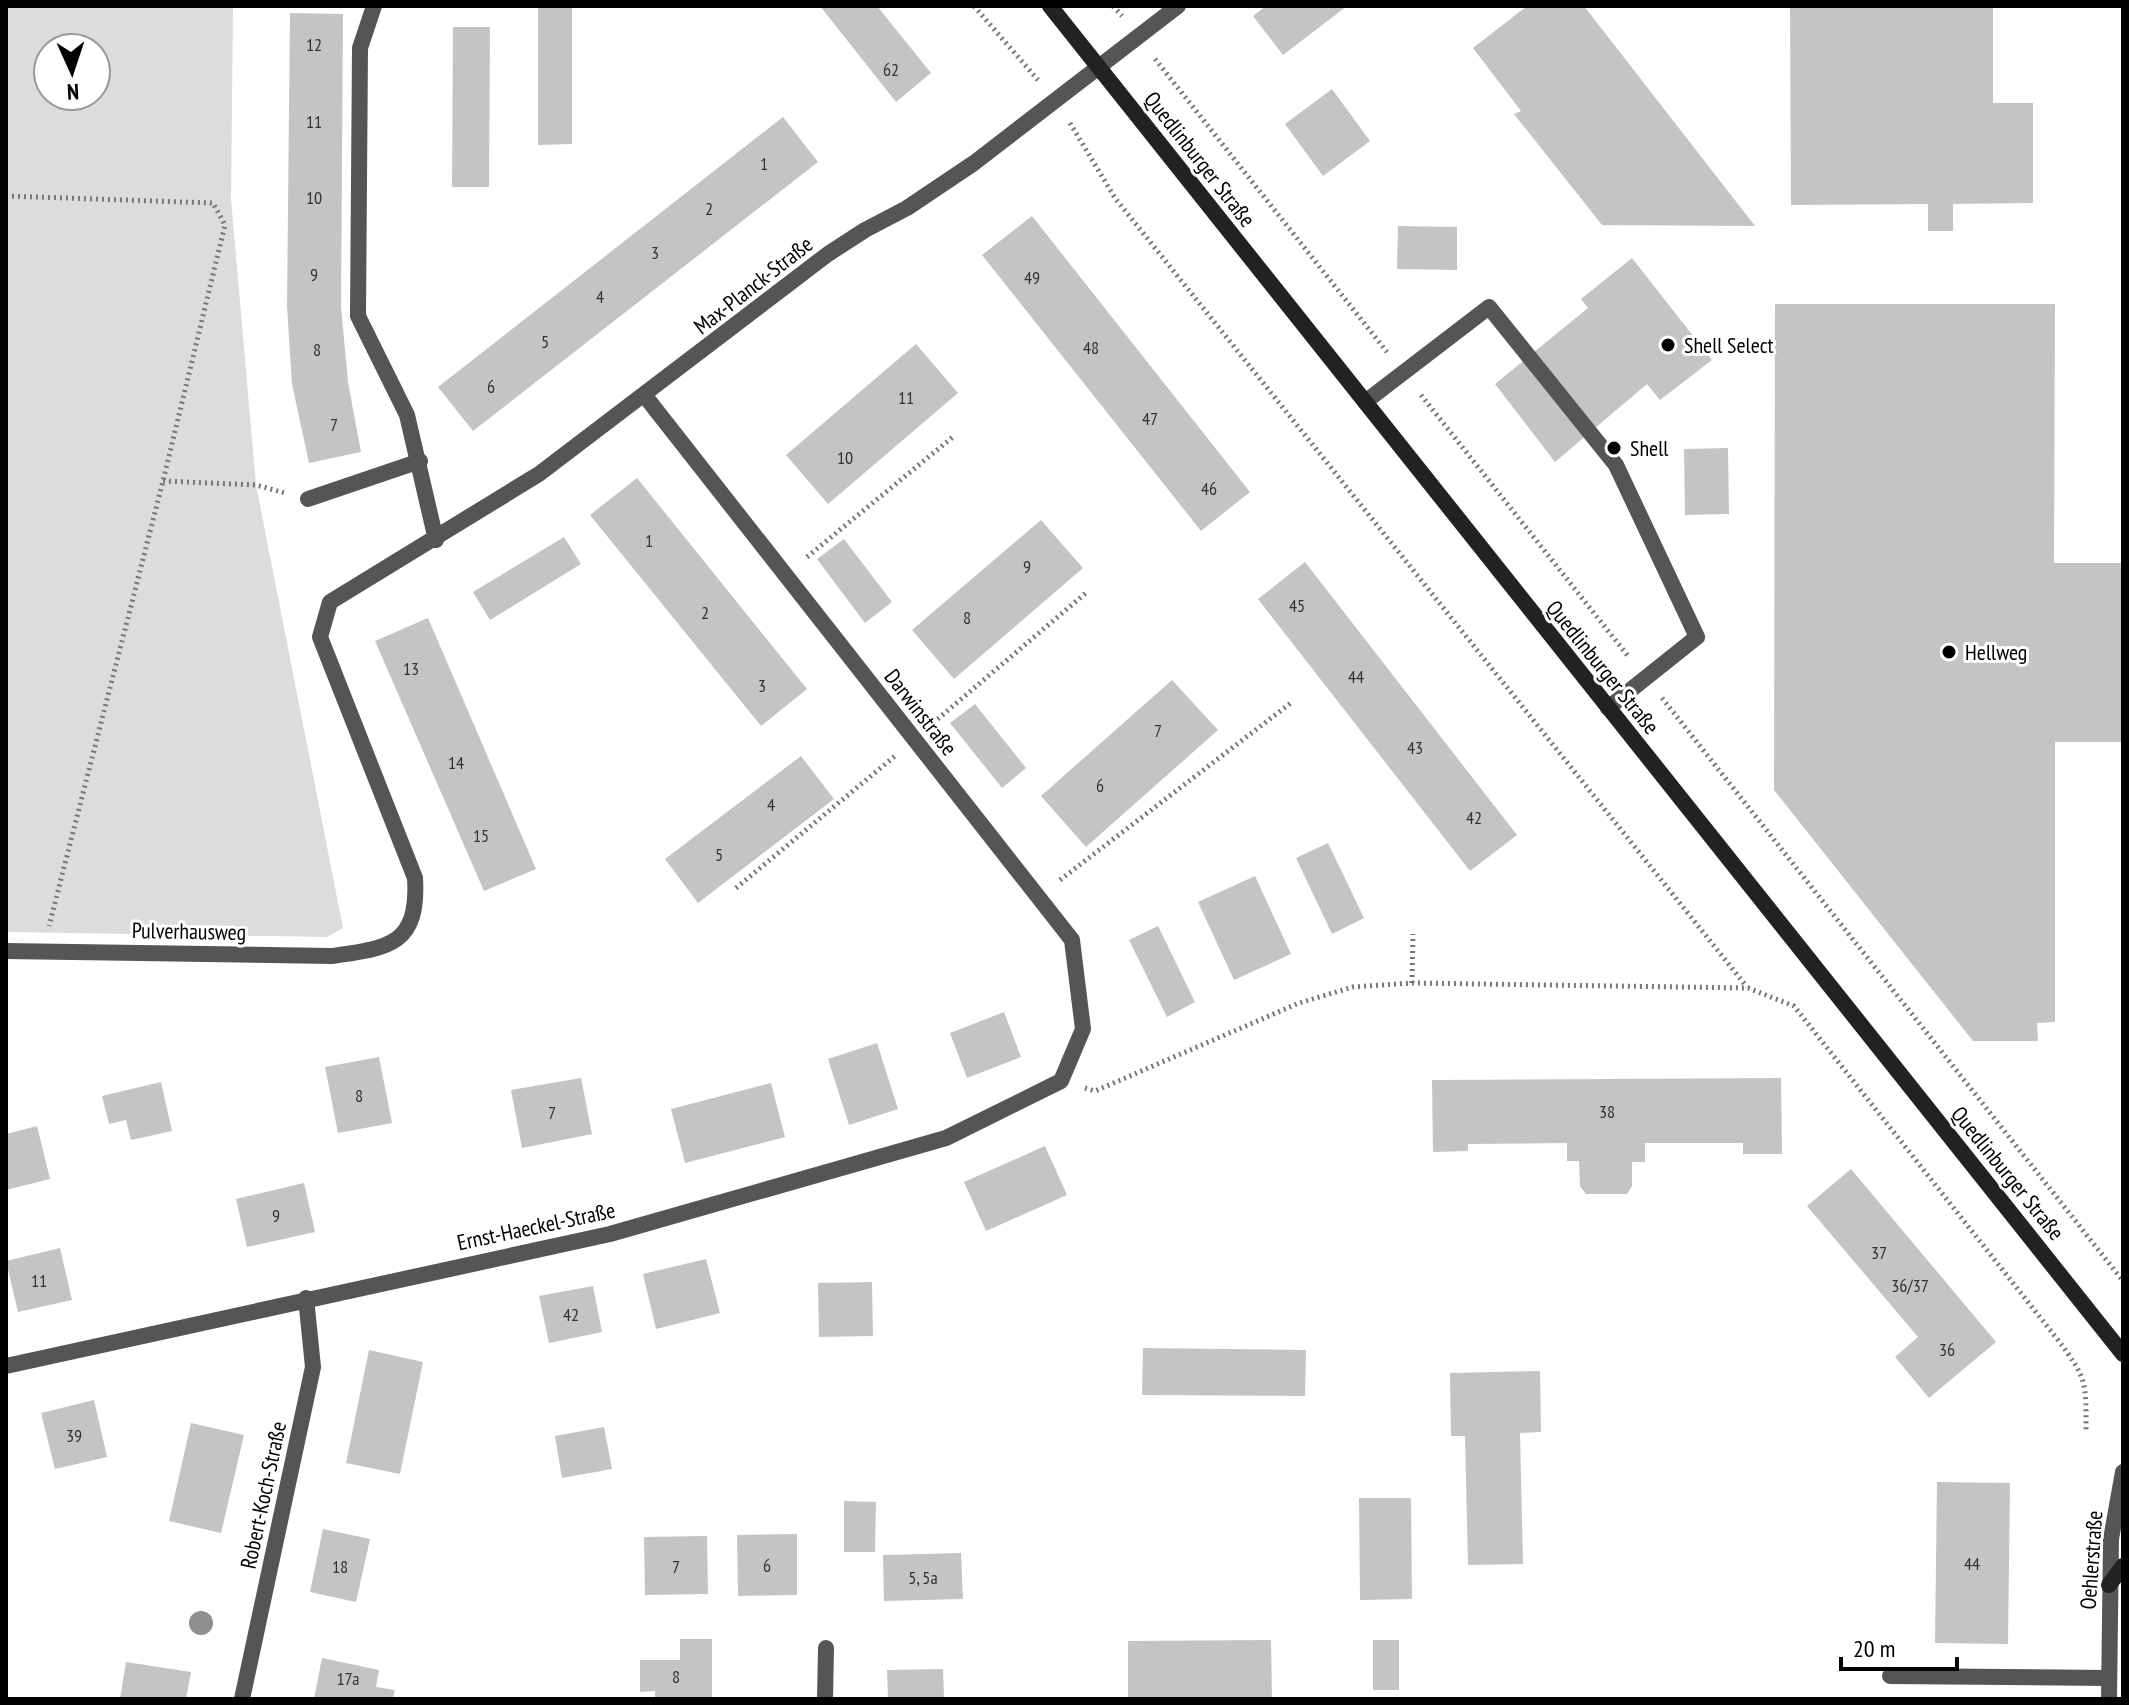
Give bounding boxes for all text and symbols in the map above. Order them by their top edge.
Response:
north arrow [32,32,112,112]
house number: 12 [306,33,322,56]
house number: 62 [883,58,899,81]
text: N [66,78,80,106]
street label: Quedlinburger Straße [1138,86,1262,232]
house number: 11 [306,110,322,133]
house number: 1 [760,152,768,175]
house number: 10 [306,186,322,209]
house number: 2 [705,197,713,220]
street label: Max-Planck-Straße [688,230,818,340]
house number: 3 [651,241,659,264]
house number: 9 [310,263,318,286]
house number: 49 [1024,266,1040,289]
house number: 4 [596,285,604,308]
house number: 5 [541,330,549,353]
place label: Shell Select [1684,331,1774,359]
house number: 48 [1083,336,1099,359]
marker: Shell Select [1659,336,1677,354]
house number: 8 [313,338,321,361]
house number: 6 [487,375,495,398]
house number: 11 [898,386,914,409]
house number: 47 [1142,407,1158,430]
house number: 7 [330,413,338,436]
place label: Shell [1630,434,1669,462]
marker: Shell [1605,439,1623,457]
house number: 10 [837,446,853,469]
house number: 46 [1201,477,1217,500]
house number: 1 [645,529,653,552]
house number: 9 [1023,555,1031,578]
house number: 45 [1289,594,1305,617]
street label: Quedlinburger Straße [1540,594,1666,740]
house number: 2 [701,601,709,624]
house number: 8 [963,606,971,629]
place label: Hellweg [1965,638,2027,666]
marker: Hellweg [1940,643,1958,661]
house number: 13 [403,657,419,680]
street label: Darwinstraße [879,663,963,761]
house number: 44 [1348,665,1364,688]
house number: 3 [758,674,766,697]
house number: 7 [1154,719,1162,742]
house number: 43 [1407,736,1423,759]
house number: 14 [448,751,464,774]
house number: 6 [1096,774,1104,797]
house number: 4 [767,793,775,816]
house number: 42 [1466,806,1482,829]
house number: 15 [473,824,489,847]
house number: 5 [715,843,723,866]
street label: Pulverhausweg [132,916,246,946]
house number: 8 [355,1084,363,1107]
house number: 38 [1599,1100,1615,1123]
street label: Quedlinburger Straße [1945,1100,2071,1246]
house number: 7 [548,1101,556,1124]
street label: Ernst-Haeckel-Straße [454,1196,618,1256]
house number: 9 [272,1204,280,1227]
house number: 37 [1871,1241,1887,1264]
house number: 11 [31,1269,47,1292]
house number: 36/37 [1891,1274,1929,1297]
house number: 42 [563,1303,579,1326]
house number: 36 [1939,1338,1955,1361]
street label: Robert-Koch-Straße [234,1419,292,1571]
house number: 39 [66,1424,82,1447]
street label: Oehlerstraße [2074,1510,2108,1610]
house number: 44 [1964,1552,1980,1575]
house number: 6 [763,1554,771,1577]
house number: 18 [332,1555,348,1578]
house number: 7 [672,1555,680,1578]
house number: 5, 5a [908,1566,938,1589]
scale bar [1841,1621,1957,1671]
text: 20 m [1853,1633,1895,1664]
house number: 8 [672,1665,680,1688]
house number: 17a [336,1667,360,1690]

